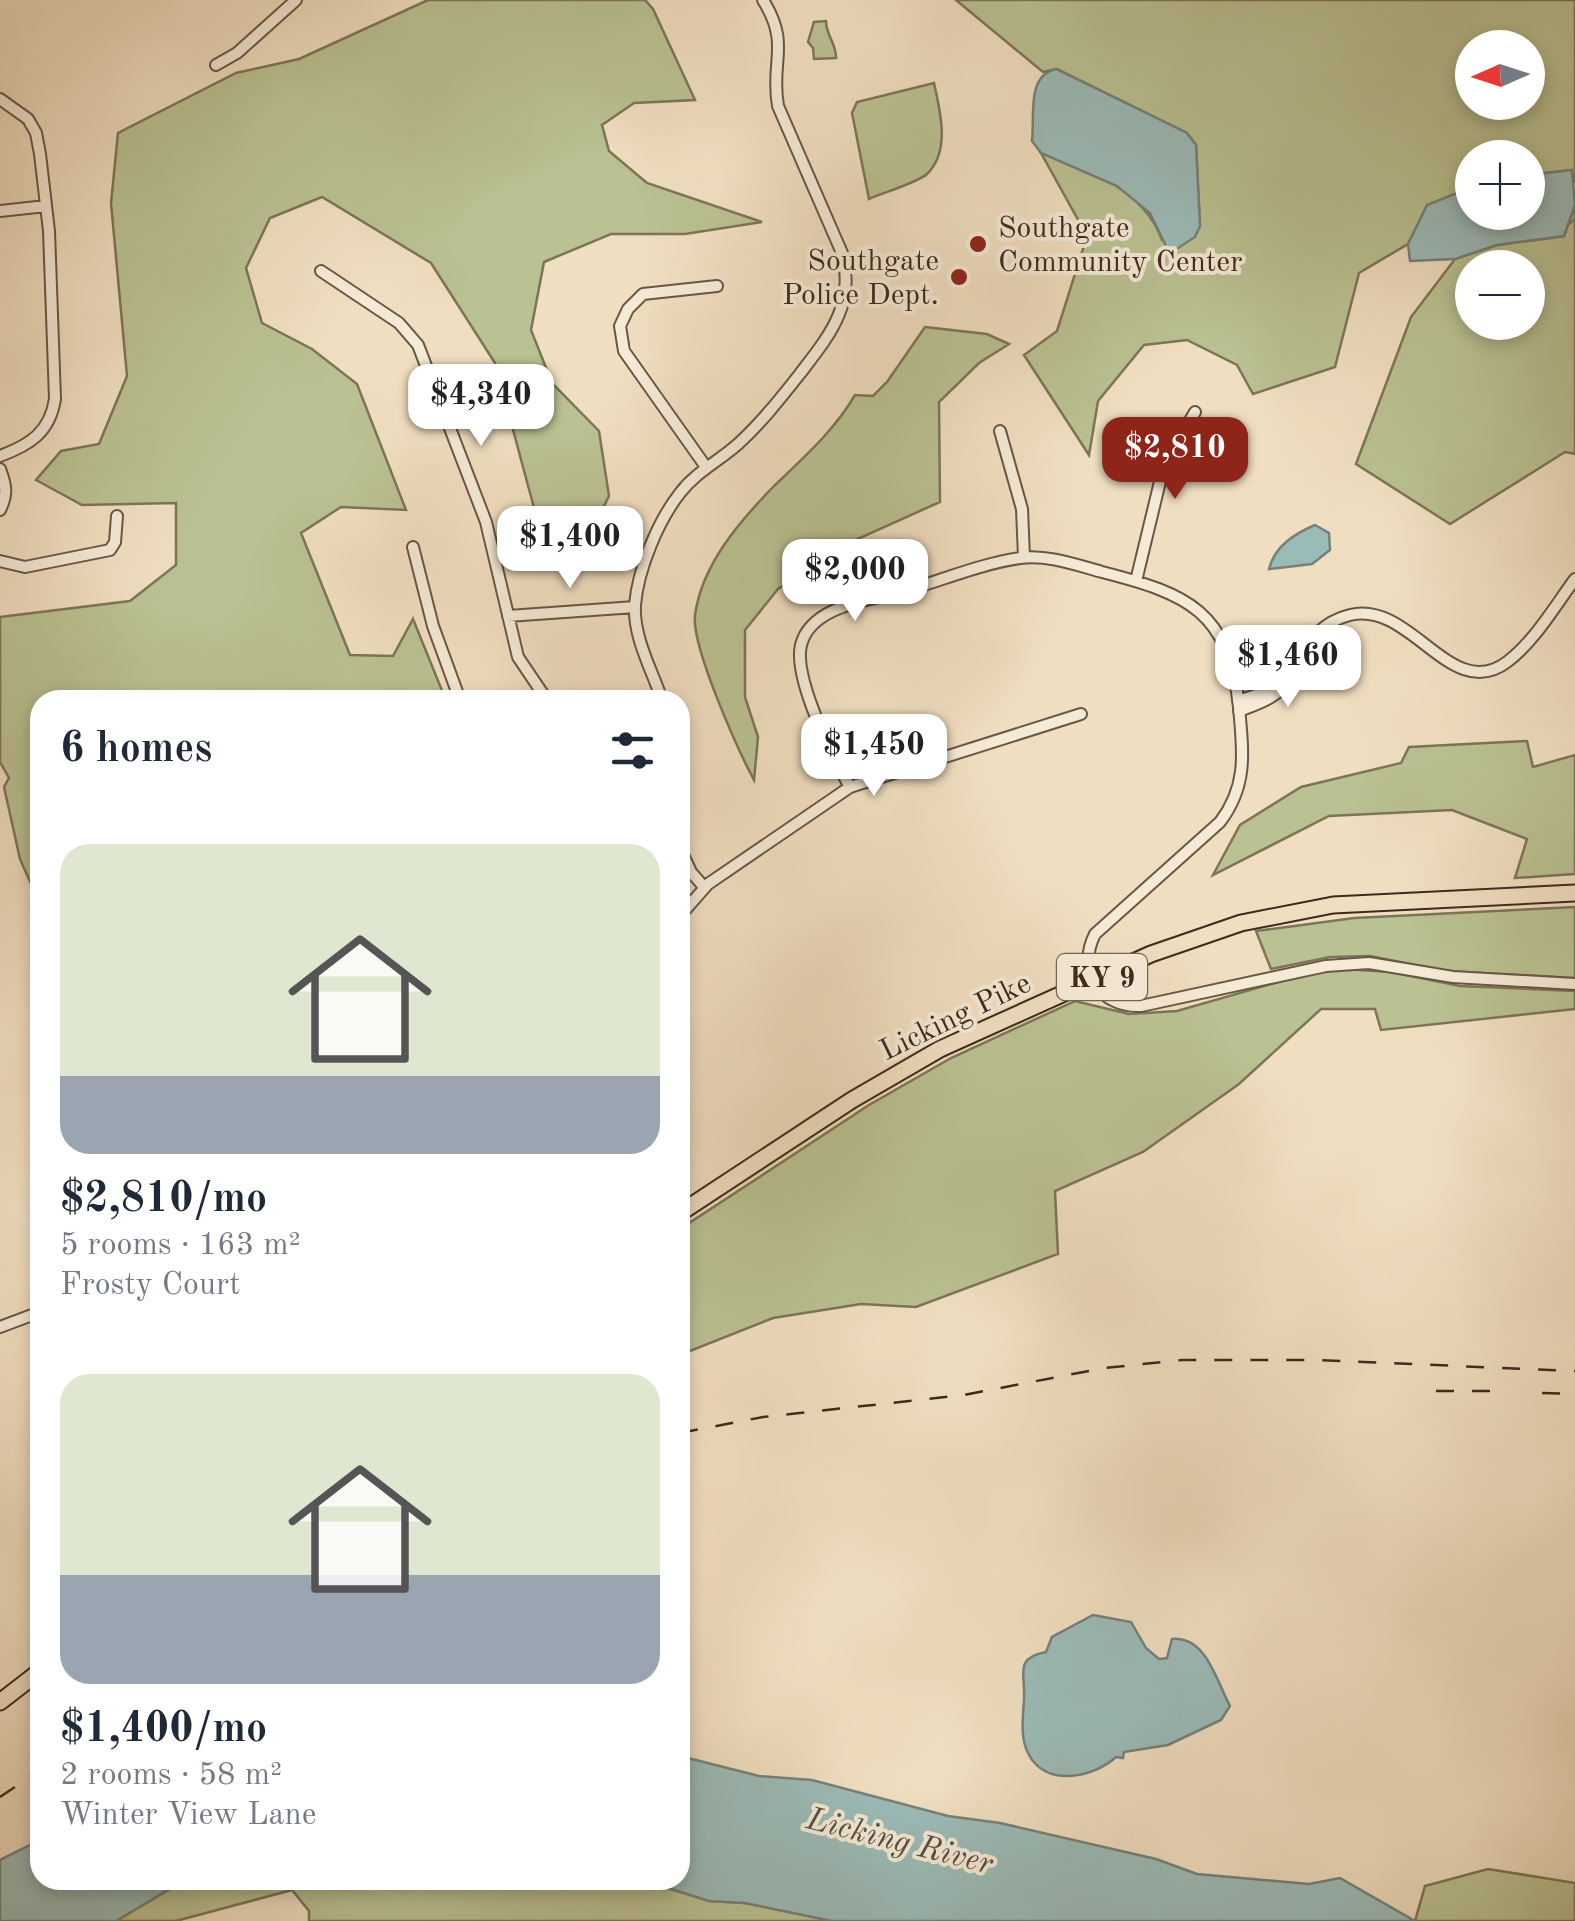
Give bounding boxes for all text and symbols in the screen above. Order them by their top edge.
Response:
north arrow [1455,30,1545,120]
map controls [1455,30,1545,340]
button: + [1455,140,1545,230]
place label: Southgate Community Center [998,214,1242,278]
marker: Southgate Community Center [967,233,989,255]
place label: Southgate Police Dept. [782,247,939,311]
button: − [1455,250,1545,340]
marker: Southgate Police Dept. [948,266,970,288]
pin: $4,340 [400,364,562,449]
text: $4,340 [430,380,532,412]
pin: $2,810 [1094,417,1256,502]
text: $2,810 [1124,433,1226,465]
pin: $1,400 [489,506,651,591]
text: $1,400 [519,522,621,554]
pin: $2,000 [774,539,936,624]
text: $2,000 [804,555,906,587]
pin: $1,460 [1207,625,1369,710]
text: $1,460 [1237,641,1339,673]
pin: $1,450 [793,714,955,799]
icon: filters [605,723,660,778]
text: 6 homes [60,729,212,771]
text: $1,450 [823,730,925,762]
icon: home [270,909,450,1089]
road number: KY 9 [1057,954,1147,1000]
street label: Licking Pike [876,968,1036,1067]
text: $2,810/mo [60,1179,267,1221]
text: 5 rooms · 163 m² [60,1230,301,1262]
text: Frosty Court [60,1270,240,1302]
icon: home [270,1439,450,1619]
text: $1,400/mo [60,1709,267,1751]
text: 2 rooms · 58 m² [60,1760,282,1792]
text: Winter View Lane [60,1800,316,1832]
water label: Licking River [802,1804,997,1882]

